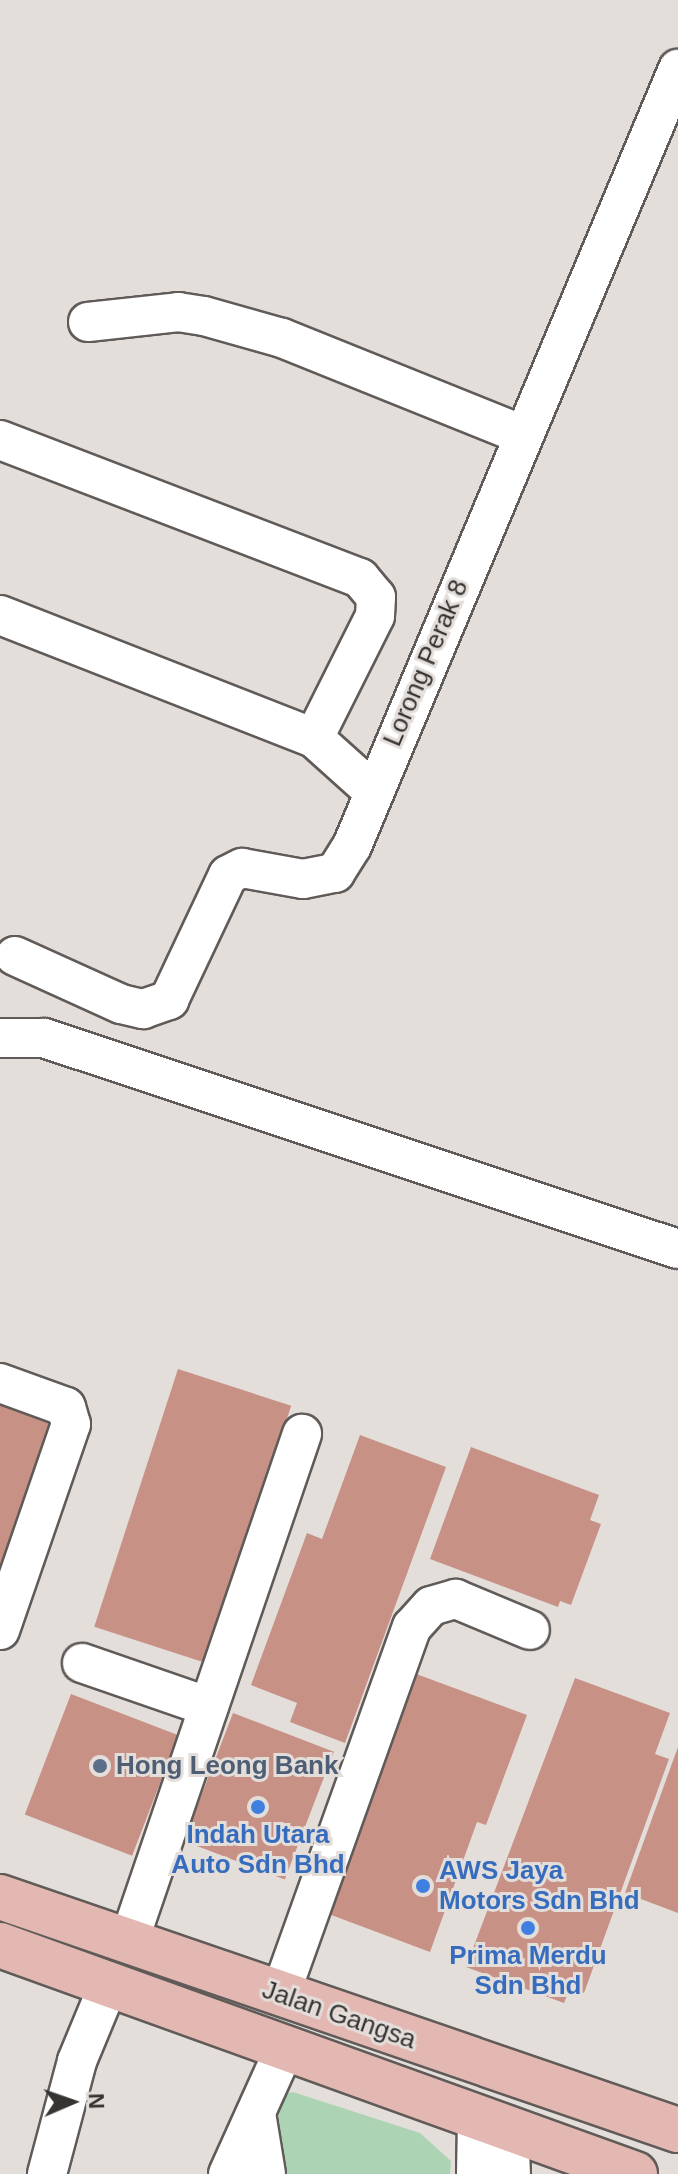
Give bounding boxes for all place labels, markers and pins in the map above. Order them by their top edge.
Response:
place label: Hong Leong Bank [116,1750,338,1782]
marker: Hong Leong Bank [91,1757,109,1775]
marker: Indah Utara Auto Sdn Bhd [249,1798,267,1816]
place label: Indah Utara Auto Sdn Bhd [171,1819,345,1880]
place label: AWS Jaya Motors Sdn Bhd [439,1855,640,1916]
marker: AWS Jaya Motors Sdn Bhd [414,1877,432,1895]
marker: Prima Merdu Sdn Bhd [519,1919,537,1937]
place label: Prima Merdu Sdn Bhd [449,1940,607,2002]

